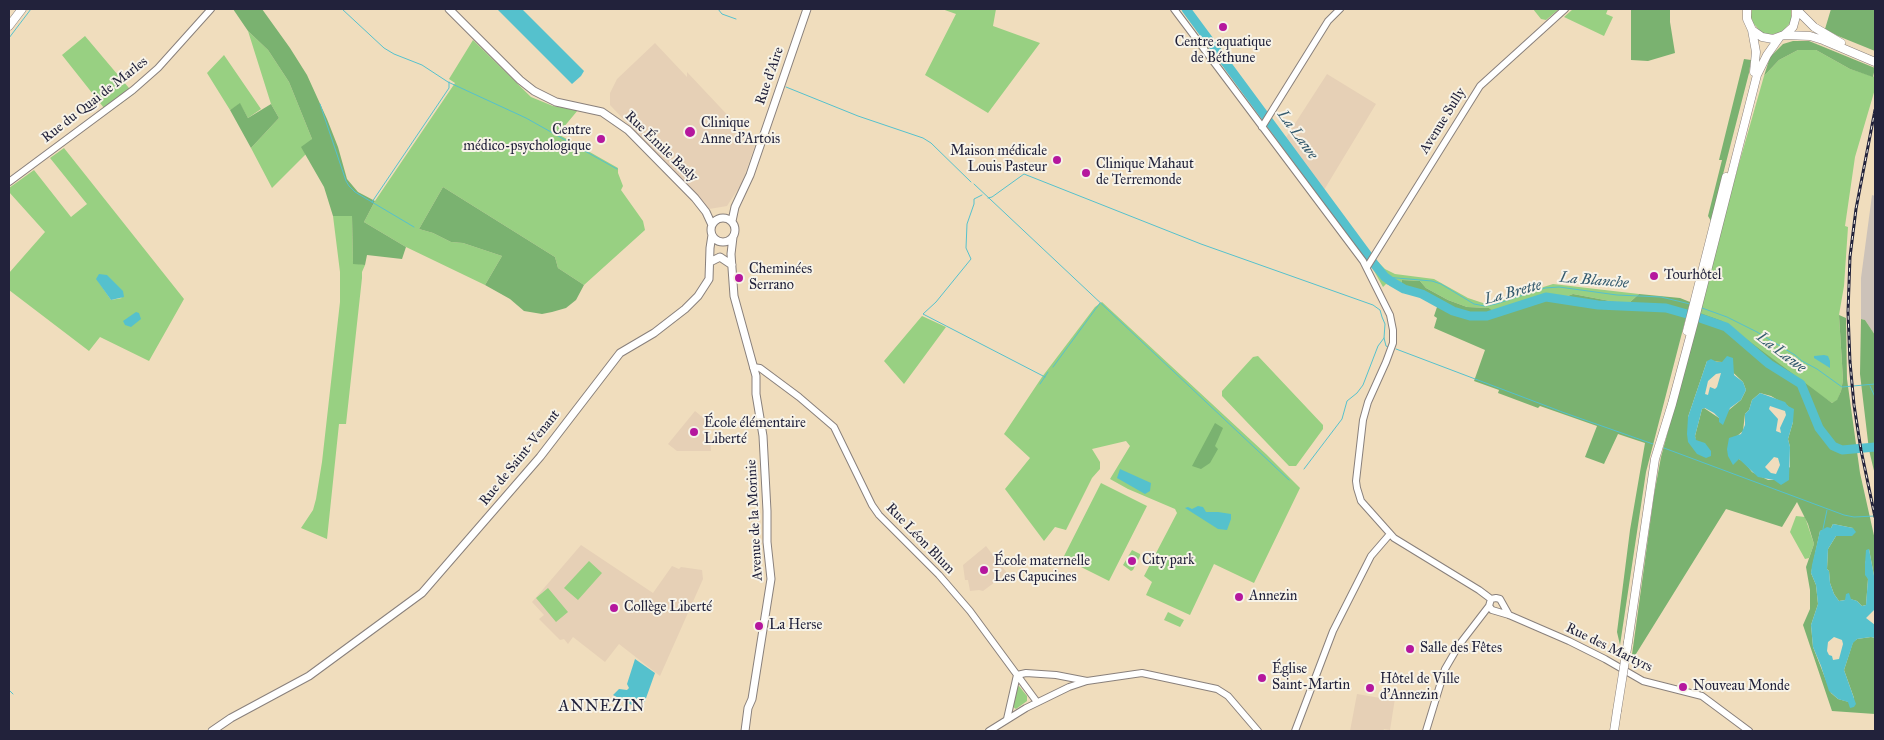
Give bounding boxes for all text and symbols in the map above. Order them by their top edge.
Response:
marker: Centre aquatique de Béthune [1217,21,1229,33]
place label: Centre aquatique de Béthune [1175,35,1271,68]
street label: Rue d'Aire [752,45,788,107]
street label: Rue du Quai de Marles [39,53,151,147]
street label: Avenue Sully [1416,85,1470,157]
water label: La Lawe [1273,107,1321,163]
street label: Rue Émile Basly [621,108,701,186]
place label: Clinique Anne d'Artois [701,116,780,148]
place label: Centre médico-psychologique [463,123,591,156]
marker: Clinique Anne d'Artois [683,125,697,139]
marker: Centre médico-psychologique [595,133,607,145]
place label: Maison médicale Louis Pasteur [950,144,1047,176]
marker: Maison médicale Louis Pasteur [1051,154,1063,166]
place label: Clinique Mahaut de Terremonde [1096,157,1194,190]
marker: Clinique Mahaut de Terremonde [1080,167,1092,179]
place label: Cheminées Serrano [749,262,812,294]
place label: Tourhôtel [1664,268,1722,284]
water label: La Blanche [1559,269,1629,293]
marker: Tourhôtel [1648,270,1660,282]
marker: Cheminées Serrano [733,272,745,284]
water label: La Brette [1483,277,1543,309]
water label: La Lawe [1753,329,1809,377]
street label: Rue de Saint-Venant [476,407,564,509]
place label: École élémentaire Liberté [704,416,806,448]
marker: École élémentaire Liberté [688,426,700,438]
street label: Avenue de la Morinie [743,459,767,581]
street label: Rue Léon Blum [882,500,958,578]
place label: City park [1142,553,1194,569]
place label: École maternelle Les Capucines [994,554,1090,586]
marker: City park [1126,555,1138,567]
marker: École maternelle Les Capucines [978,564,990,576]
place label: Annezin [1249,589,1297,605]
marker: Annezin [1233,591,1245,603]
place label: Collège Liberté [624,600,712,616]
marker: Collège Liberté [608,602,620,614]
place label: La Herse [769,618,822,634]
marker: La Herse [753,620,765,632]
street label: Rue des Martyrs [1563,620,1655,676]
place label: Salle des Fêtes [1420,641,1502,657]
marker: Salle des Fêtes [1404,643,1416,655]
place label: Église Saint-Martin [1272,662,1350,694]
marker: Église Saint-Martin [1256,672,1268,684]
place label: Hôtel de Ville d'Annezin [1380,672,1459,704]
place label: Nouveau Monde [1693,679,1790,695]
marker: Nouveau Monde [1677,681,1689,693]
marker: Hôtel de Ville d'Annezin [1364,682,1376,694]
district label: ANNEZIN [558,697,646,717]

